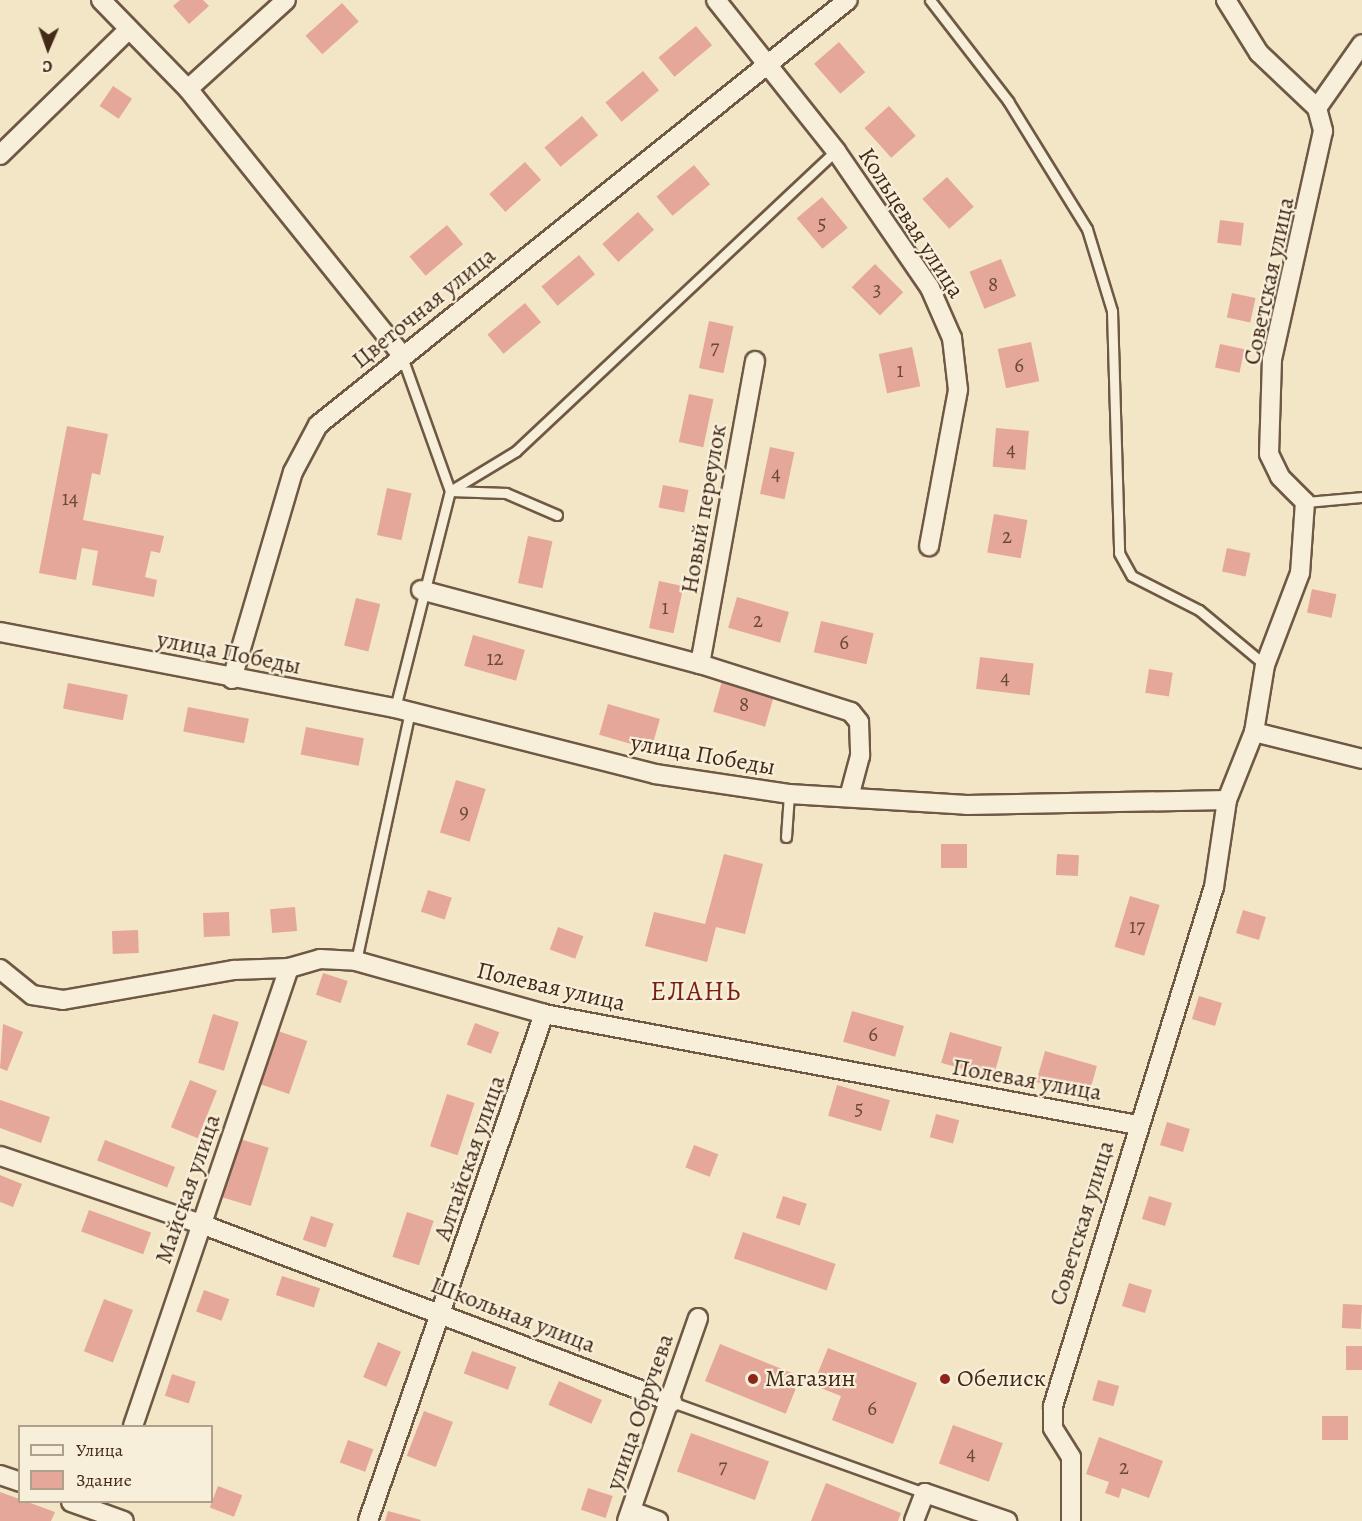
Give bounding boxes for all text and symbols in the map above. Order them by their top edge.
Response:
north arrow [18,18,78,78]
text: С [42,55,53,77]
street label: Кольцевая улица [852,142,970,304]
street label: Советская улица [1237,195,1301,367]
house number: 5 [817,210,827,236]
street label: Цветочная улица [346,241,502,375]
house number: 8 [988,271,998,297]
house number: 3 [873,276,881,302]
house number: 7 [711,334,719,360]
house number: 6 [1014,352,1024,378]
house number: 1 [896,357,904,383]
street label: Новый переулок [675,422,733,596]
house number: 4 [1006,436,1016,462]
house number: 4 [771,460,781,486]
house number: 14 [62,485,78,511]
house number: 2 [1002,523,1012,549]
house number: 1 [661,594,669,620]
house number: 2 [753,607,763,633]
street label: улица Победы [155,625,303,681]
house number: 6 [839,629,849,655]
house number: 12 [486,645,504,671]
house number: 4 [1000,664,1010,690]
house number: 8 [739,691,749,717]
street label: улица Победы [629,728,777,782]
house number: 9 [459,798,469,824]
house number: 17 [1129,913,1145,939]
street label: Полевая улица [474,956,628,1018]
district label: ЕЛАНЬ [650,976,742,1008]
house number: 6 [868,1021,878,1047]
street label: Полевая улица [950,1053,1104,1107]
street label: Алтайская улица [428,1072,512,1244]
house number: 5 [854,1095,864,1121]
street label: Майская улица [149,1110,227,1268]
street label: Советская улица [1043,1137,1121,1309]
street label: Школьная улица [426,1270,600,1360]
street label: улица Обручева [600,1330,680,1494]
place label: Магазин [765,1365,856,1393]
place label: Обелиск [957,1365,1046,1393]
marker: Магазин [746,1372,760,1386]
marker: Обелиск [938,1372,952,1386]
house number: 6 [867,1395,877,1421]
legend [18,1425,213,1503]
text: Улица [76,1438,123,1462]
house number: 4 [966,1440,976,1466]
house number: 7 [719,1453,727,1479]
house number: 2 [1119,1454,1129,1480]
text: Здание [76,1468,132,1492]

